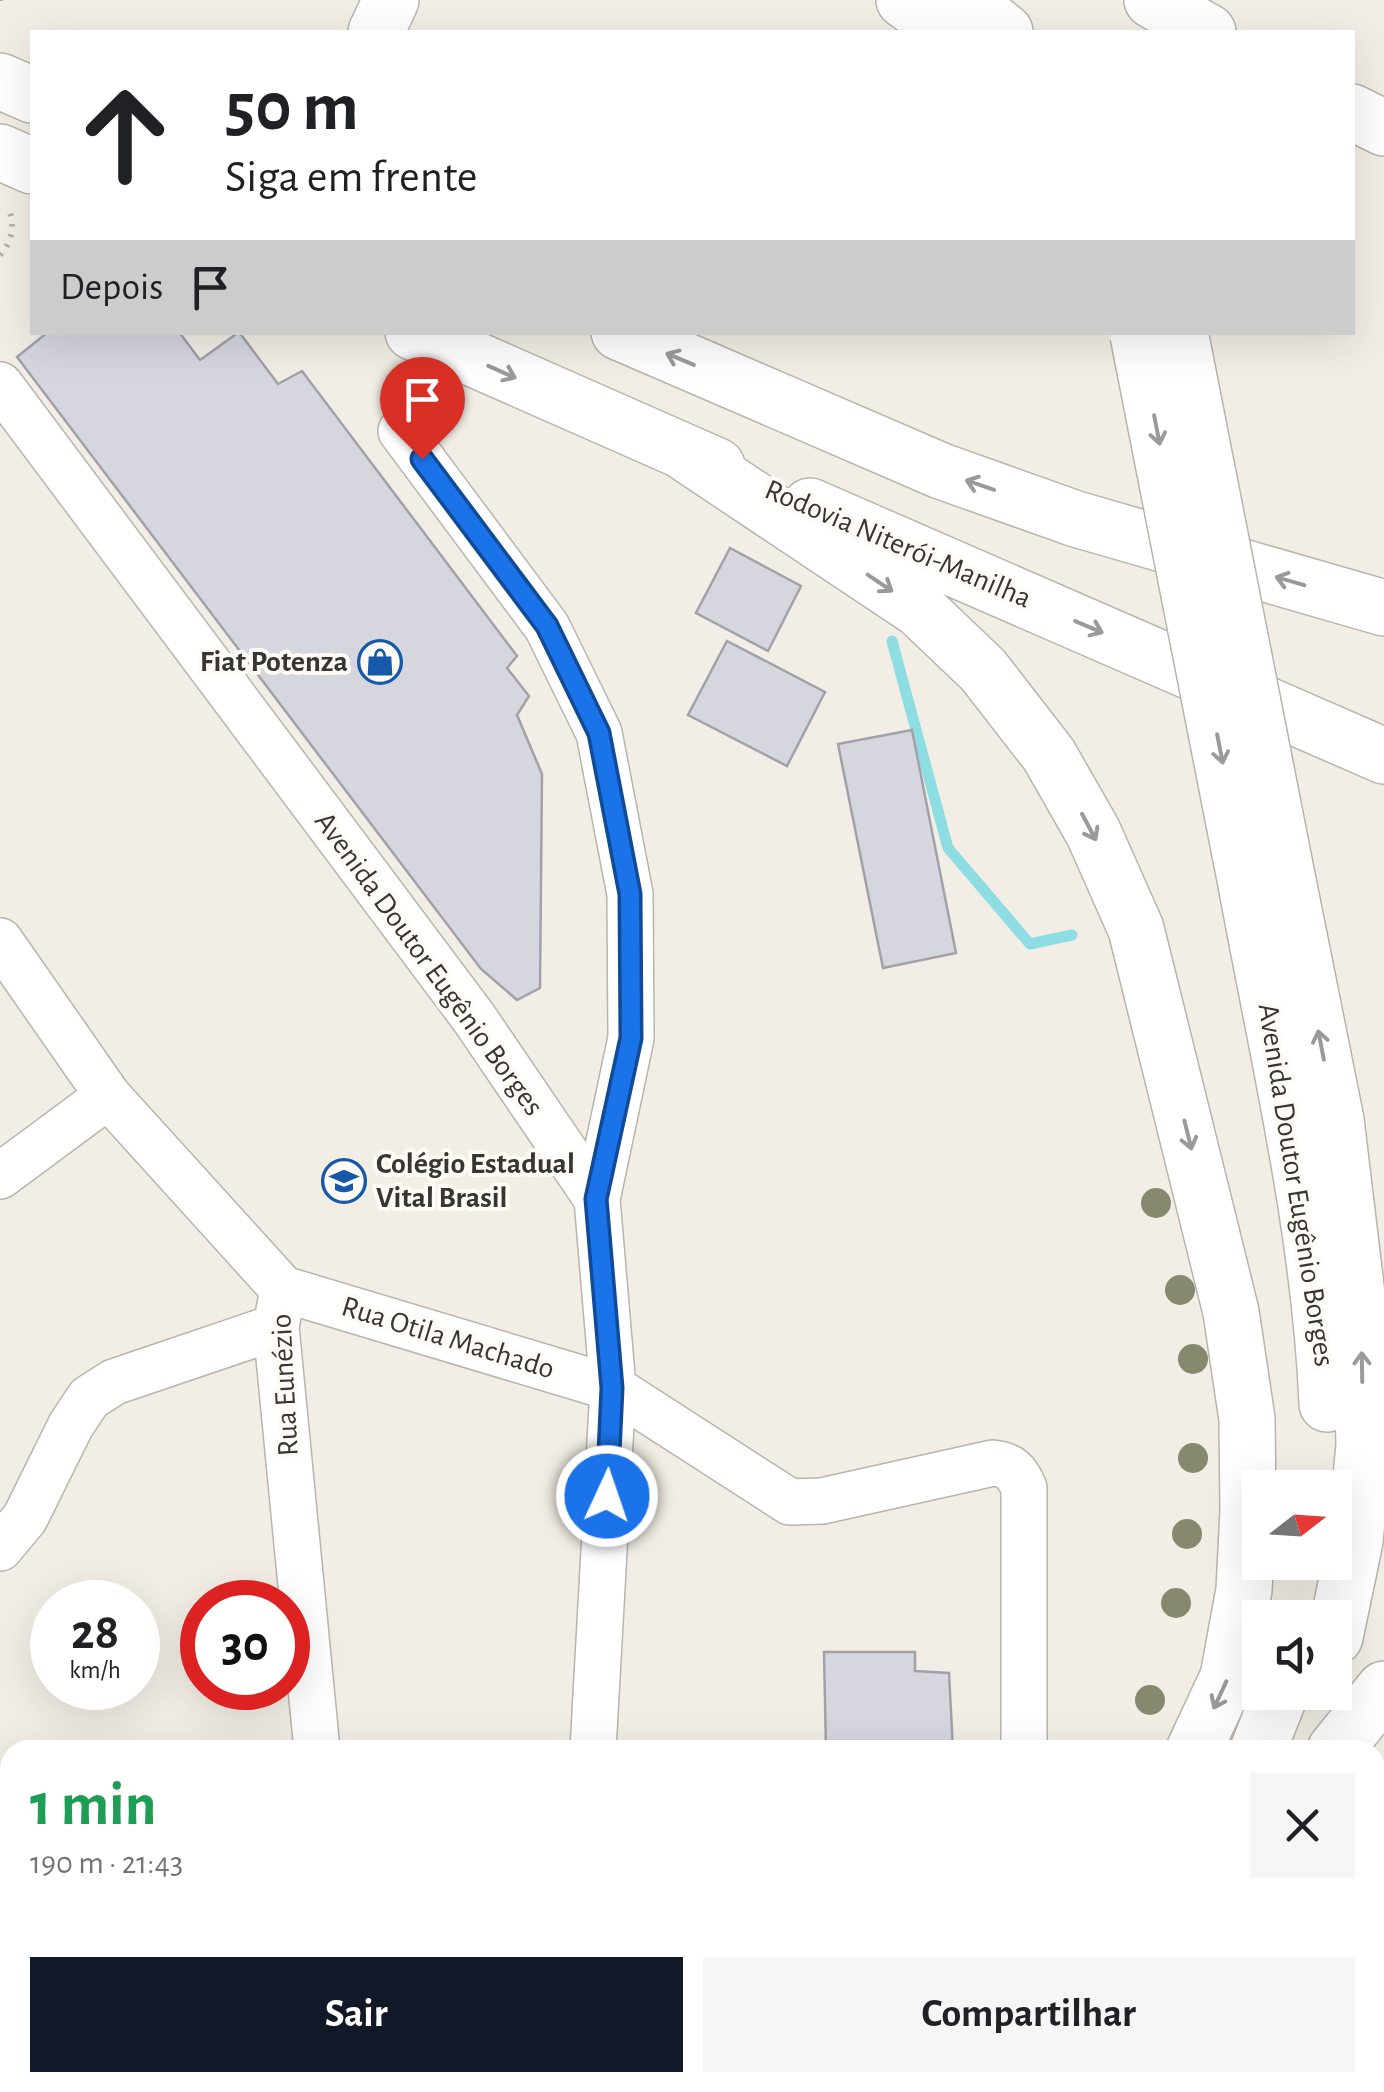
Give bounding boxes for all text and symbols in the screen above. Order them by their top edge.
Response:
icon: ahead [60,70,190,200]
text: 50 m [225,73,359,143]
text: Siga em frente [225,155,477,200]
icon: arrive [183,260,238,315]
text: Depois [60,269,163,307]
one-way arrow [666,349,696,367]
pin [380,357,465,460]
one-way arrow [486,364,517,382]
icon: arrive [395,372,450,427]
one-way arrow [1148,413,1167,445]
street label: Rodovia Niterói-Manilha [760,474,1036,614]
one-way arrow [965,475,996,493]
one-way arrow [1275,571,1306,589]
one-way arrow [865,572,893,593]
one-way arrow [1073,619,1104,637]
shop icon: Fiat Potenza [357,639,403,685]
place label: Fiat Potenza [200,647,348,677]
one-way arrow [1211,732,1230,764]
street label: Avenida Doutor Eugênio Borges [309,807,549,1121]
one-way arrow [1080,811,1099,841]
street label: Avenida Doutor Eugênio Borges [1252,1001,1340,1369]
one-way arrow [1310,1030,1329,1062]
one-way arrow [1180,1118,1198,1150]
place label: Colégio Estadual Vital Brasil [376,1149,575,1213]
school or university icon: Colégio Estadual Vital Brasil [321,1158,367,1204]
street label: Rua Otila Machado [338,1291,558,1385]
street label: Rua Eunézio [266,1313,304,1457]
one-way arrow [1352,1352,1371,1384]
position arrow [555,1444,659,1548]
north arrow [1242,1470,1352,1580]
map controls [1242,1470,1352,1710]
speed limit sign: 30 [180,1580,310,1710]
button: sound [1242,1600,1352,1710]
text: 28 [71,1608,119,1658]
text: km/h [69,1658,121,1683]
one-way arrow [1209,1679,1228,1709]
button: close [1250,1773,1355,1878]
text: 1 min [30,1776,156,1836]
text: 190 m · 21:43 [30,1847,183,1879]
button: Sair [30,1957,683,2072]
button: Compartilhar [703,1957,1355,2072]

